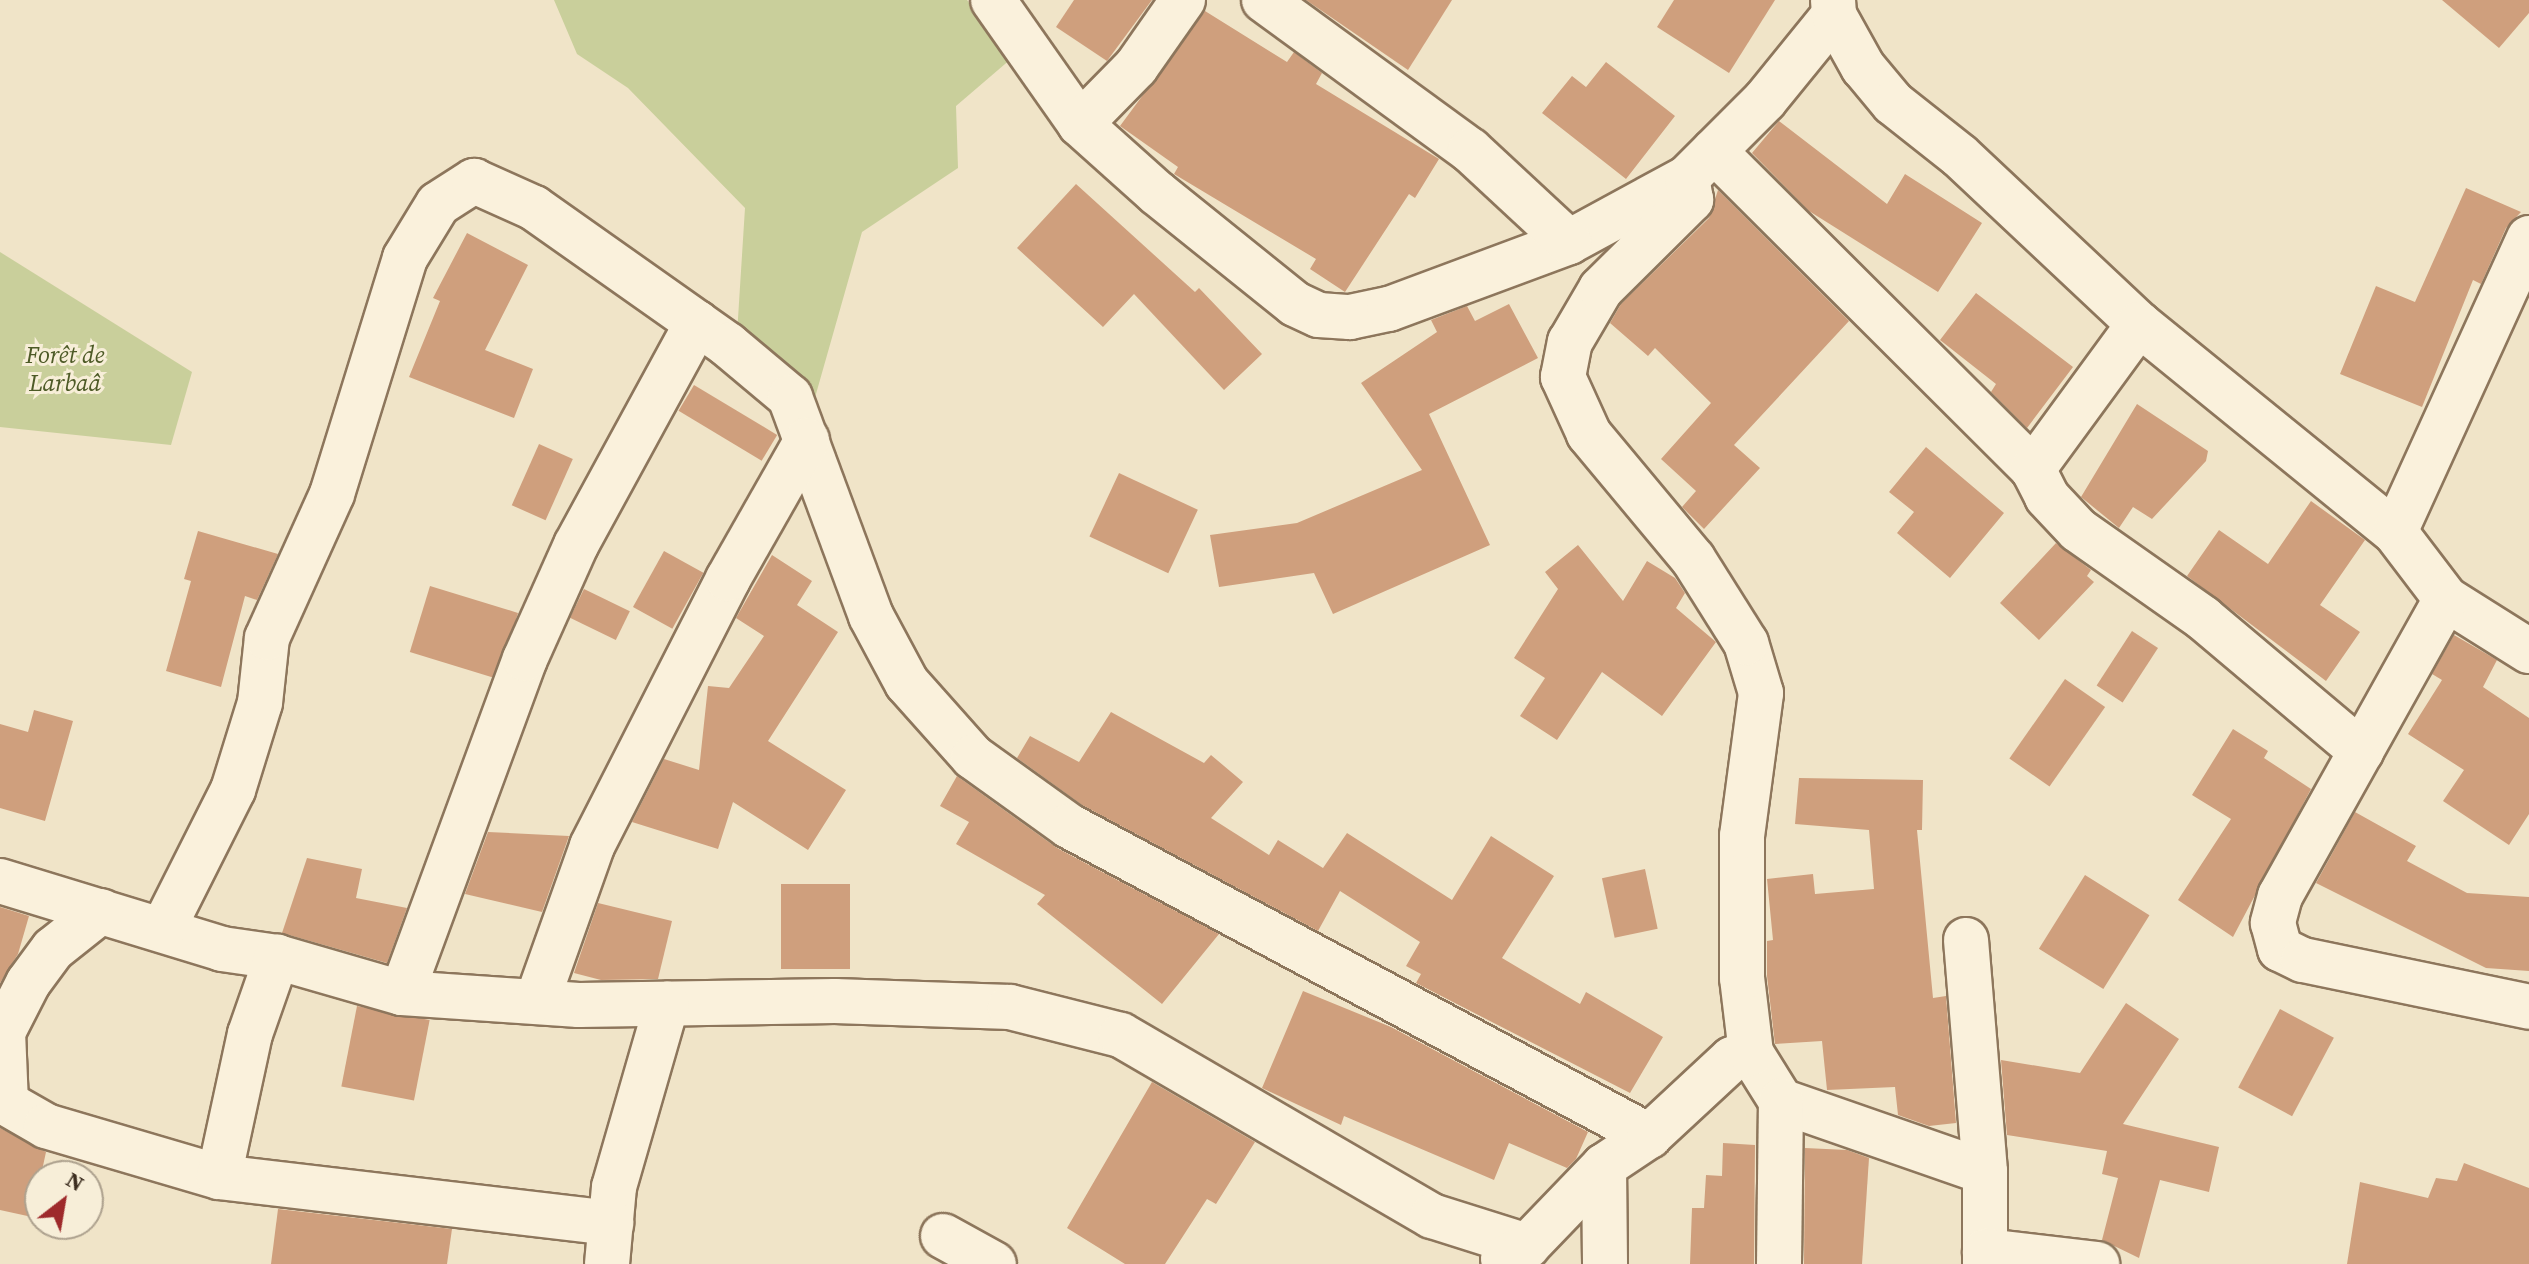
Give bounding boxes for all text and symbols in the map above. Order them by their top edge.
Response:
park label: Forêt de Larbaâ [26,341,104,397]
north arrow [24,1160,104,1240]
text: N [61,1164,90,1198]

